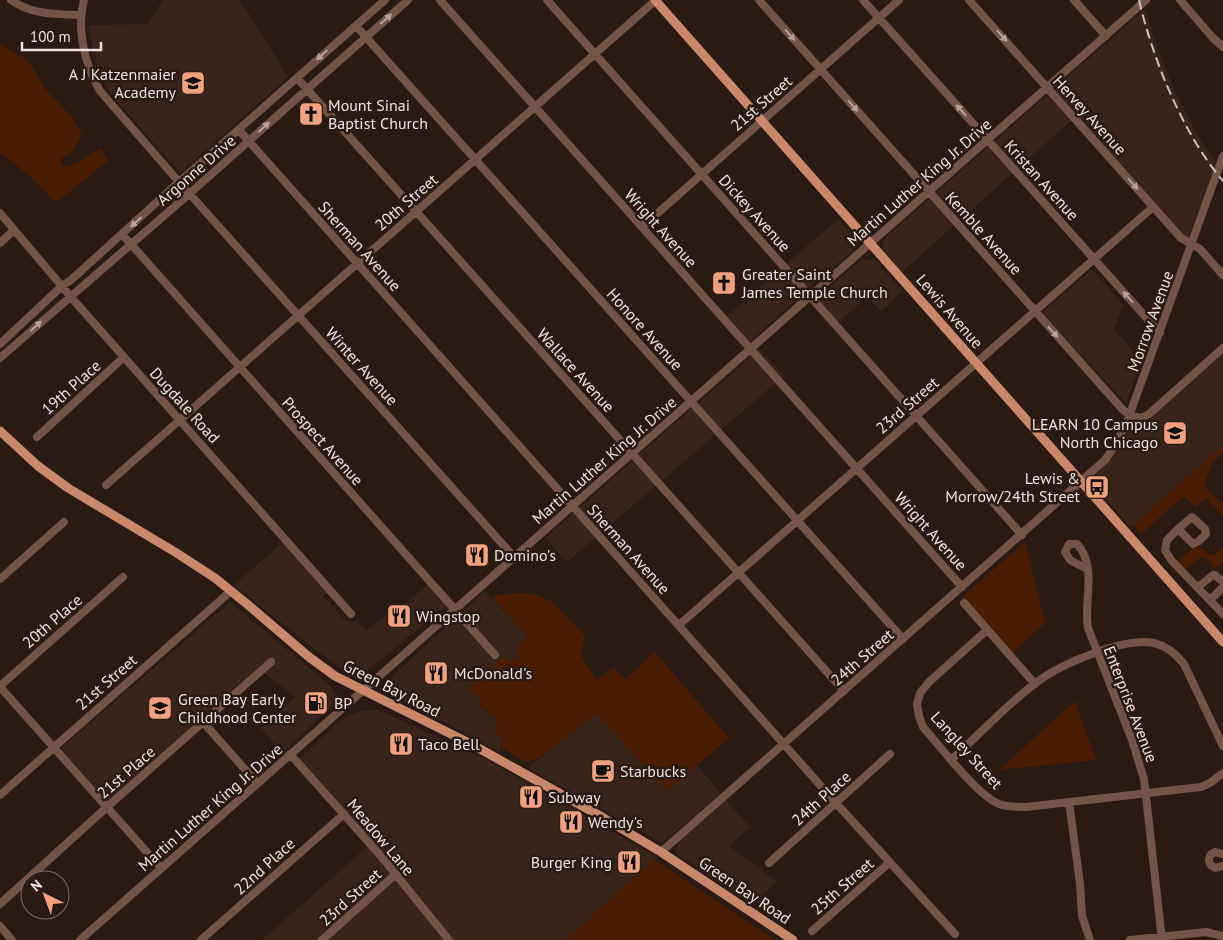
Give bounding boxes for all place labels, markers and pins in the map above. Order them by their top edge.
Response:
place label: A J Katzenmaier Academy [69,64,177,102]
school or university icon: A J Katzenmaier Academy [180,70,206,96]
place label: Mount Sinai Baptist Church [328,95,428,133]
church icon: Mount Sinai Baptist Church [298,101,324,127]
place label: Greater Saint James Temple Church [741,264,888,302]
church icon: Greater Saint James Temple Church [711,270,737,296]
place label: LEARN 10 Campus North Chicago [1032,414,1158,452]
school or university icon: LEARN 10 Campus North Chicago [1162,420,1188,446]
place label: Lewis & Morrow/24th Street [945,468,1081,506]
bus stop icon: Lewis & Morrow/24th Street [1084,474,1110,500]
restaurant icon: Domino's [464,542,490,568]
place label: Domino's [494,545,556,565]
restaurant icon: Wingstop [386,603,412,629]
place label: Wingstop [416,606,480,626]
restaurant icon: McDonald's [423,660,449,686]
place label: McDonald's [454,663,532,683]
place label: Green Bay Early Childhood Center [178,689,297,727]
fuel station icon: BP [303,690,329,716]
place label: BP [334,693,352,713]
school or university icon: Green Bay Early Childhood Center [147,695,173,721]
restaurant icon: Taco Bell [388,731,414,757]
place label: Taco Bell [418,734,480,754]
cafe icon: Starbucks [590,758,616,784]
place label: Starbucks [620,761,686,781]
restaurant icon: Subway [518,784,544,810]
place label: Subway [548,787,601,807]
restaurant icon: Wendy's [558,809,584,835]
place label: Wendy's [588,812,643,832]
restaurant icon: Burger King [616,849,642,875]
place label: Burger King [531,852,612,872]

